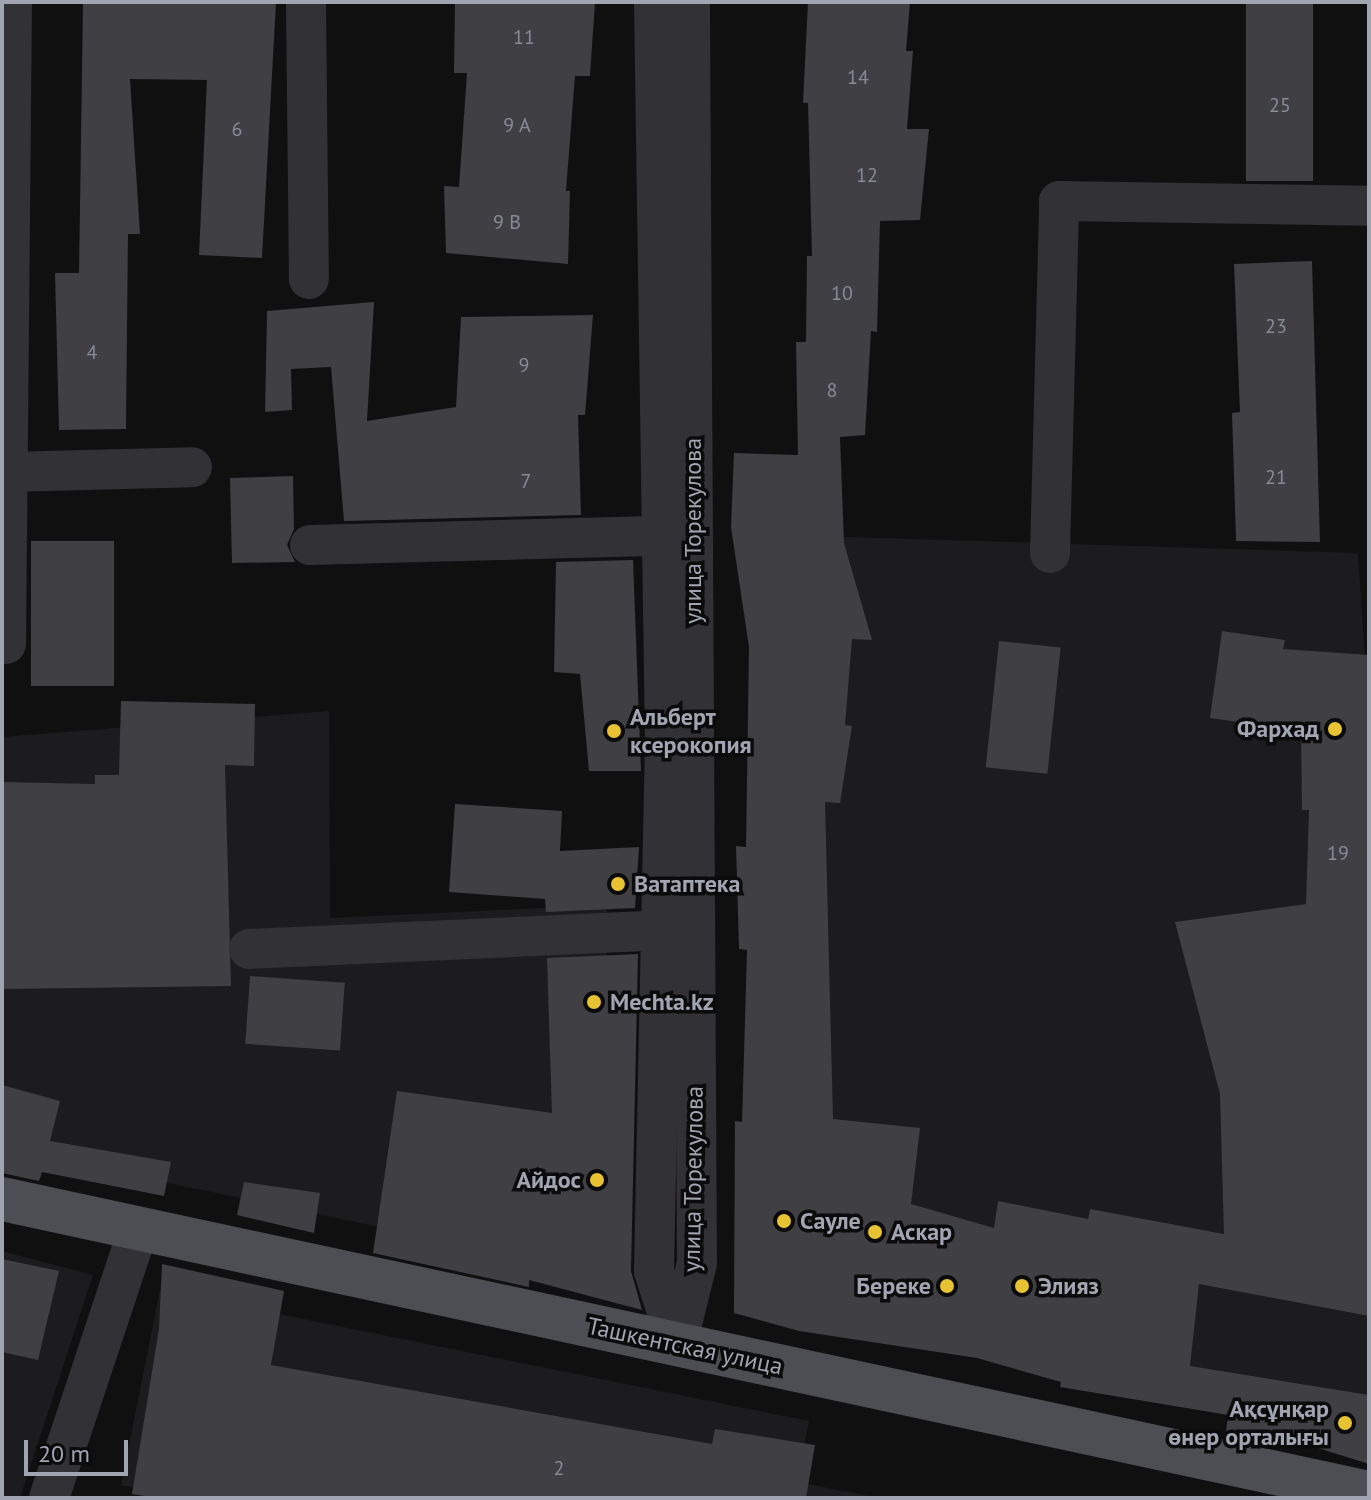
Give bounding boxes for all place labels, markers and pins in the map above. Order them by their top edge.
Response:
place label: Альберт ксерокопия [630,703,752,759]
place label: Фархад [1237,715,1319,743]
marker: Фархад [1326,720,1344,738]
marker: Альберт ксерокопия [605,722,623,740]
place label: Ватаптека [634,870,740,898]
marker: Ватаптека [609,875,627,893]
place label: Mechta.kz [610,988,714,1016]
marker: Mechta.kz [585,993,603,1011]
place label: Айдос [516,1166,581,1194]
marker: Айдос [588,1171,606,1189]
place label: Сауле [800,1207,861,1235]
marker: Сауле [775,1212,793,1230]
place label: Аскар [891,1218,952,1246]
marker: Аскар [866,1223,884,1241]
place label: Береке [856,1272,931,1300]
place label: Элияз [1038,1272,1099,1300]
marker: Береке [938,1277,956,1295]
marker: Элияз [1013,1277,1031,1295]
place label: Ақсұнқар өнер орталығы [1168,1395,1329,1451]
marker: Ақсұнқар өнер орталығы [1336,1414,1354,1432]

